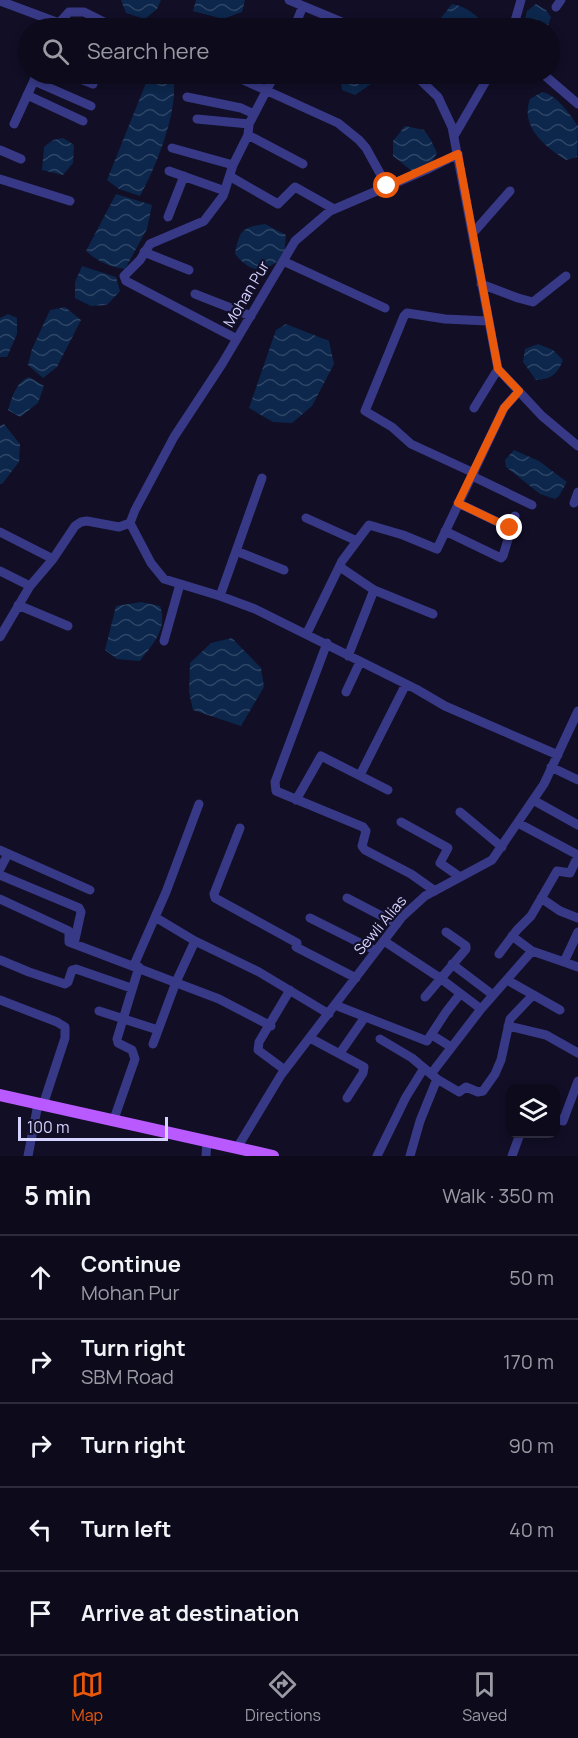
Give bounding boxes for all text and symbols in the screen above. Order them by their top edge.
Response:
search box [18,18,560,84]
icon: search [39,35,72,68]
text: Search here [87,36,209,66]
route start [373,172,399,198]
street label: Mohan Pur [218,256,274,331]
route end [496,514,522,540]
street label: Sewli Alias [349,891,411,959]
map controls [506,1084,560,1138]
button: layers [506,1084,560,1138]
scale bar [18,1114,168,1142]
text: 100 m [27,1116,70,1138]
text: 5 min [24,1177,91,1213]
text: Walk · 350 m [442,1182,554,1209]
text: Continue [81,1249,181,1279]
icon: ahead [24,1261,57,1294]
text: 50 m [509,1264,554,1291]
text: Mohan Pur [81,1279,180,1306]
text: Turn right [81,1333,186,1363]
icon: right [24,1345,57,1378]
text: 170 m [503,1348,554,1375]
text: SBM Road [81,1363,174,1390]
icon: right [24,1429,57,1462]
text: Turn right [81,1430,186,1460]
text: 90 m [508,1432,554,1459]
icon: left [24,1513,57,1546]
text: Turn left [81,1514,171,1544]
text: 40 m [509,1516,554,1543]
icon: arrive [24,1597,57,1630]
text: Arrive at destination [81,1598,299,1628]
tab: Map [71,1668,104,1726]
tab: Directions [245,1668,321,1726]
tab: Saved [462,1668,507,1726]

